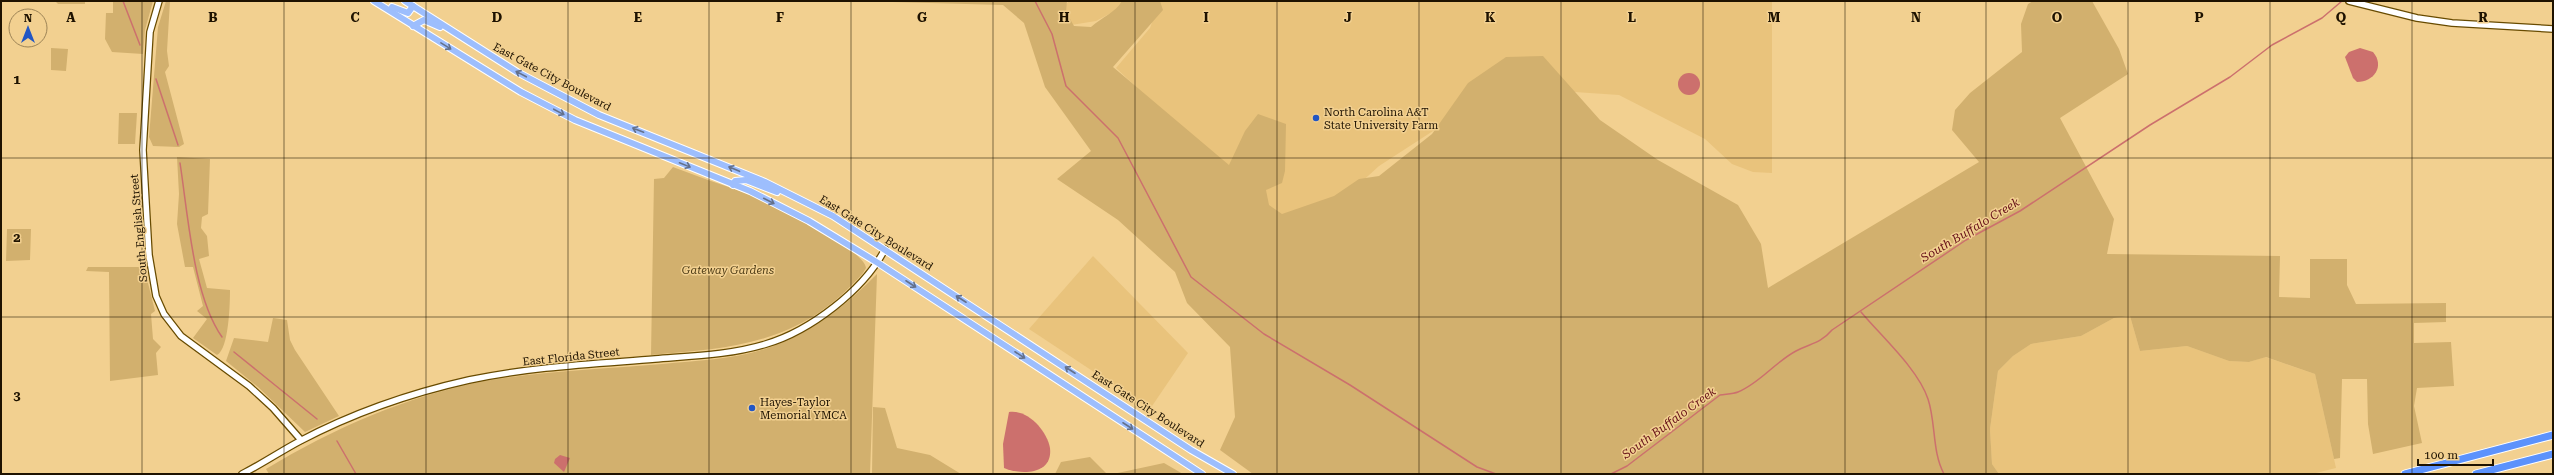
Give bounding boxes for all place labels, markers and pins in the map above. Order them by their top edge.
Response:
place label: North Carolina A&T State University Farm [1324,106,1438,132]
marker: North Carolina A&T State University Farm [1311,113,1321,123]
place label: Hayes-Taylor Memorial YMCA [760,396,847,422]
marker: Hayes-Taylor Memorial YMCA [747,403,757,413]

